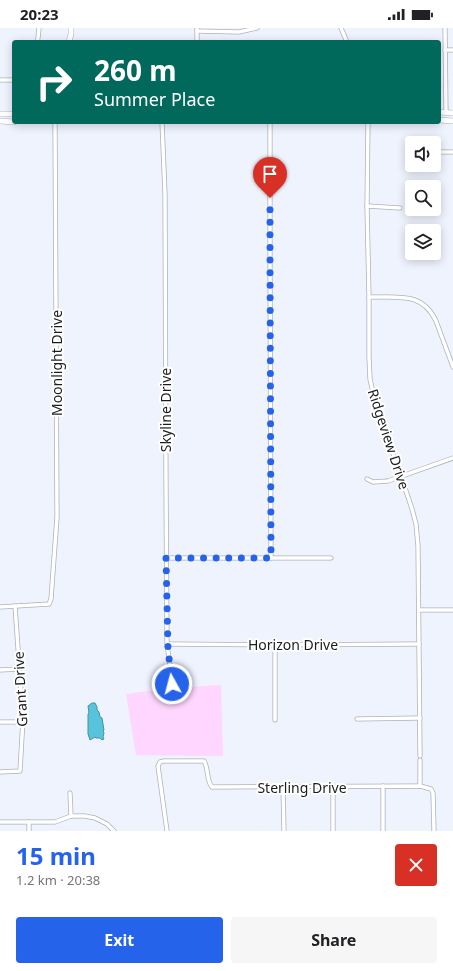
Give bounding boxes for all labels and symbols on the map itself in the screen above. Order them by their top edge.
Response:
pin [253,157,287,198]
street label: Moonlight Drive [47,310,66,416]
street label: Skyline Drive [156,368,175,452]
street label: Ridgeview Drive [364,386,414,492]
street label: Horizon Drive [248,635,338,654]
street label: Grant Drive [9,651,31,727]
position arrow [151,663,193,705]
street label: Sterling Drive [257,778,347,797]

